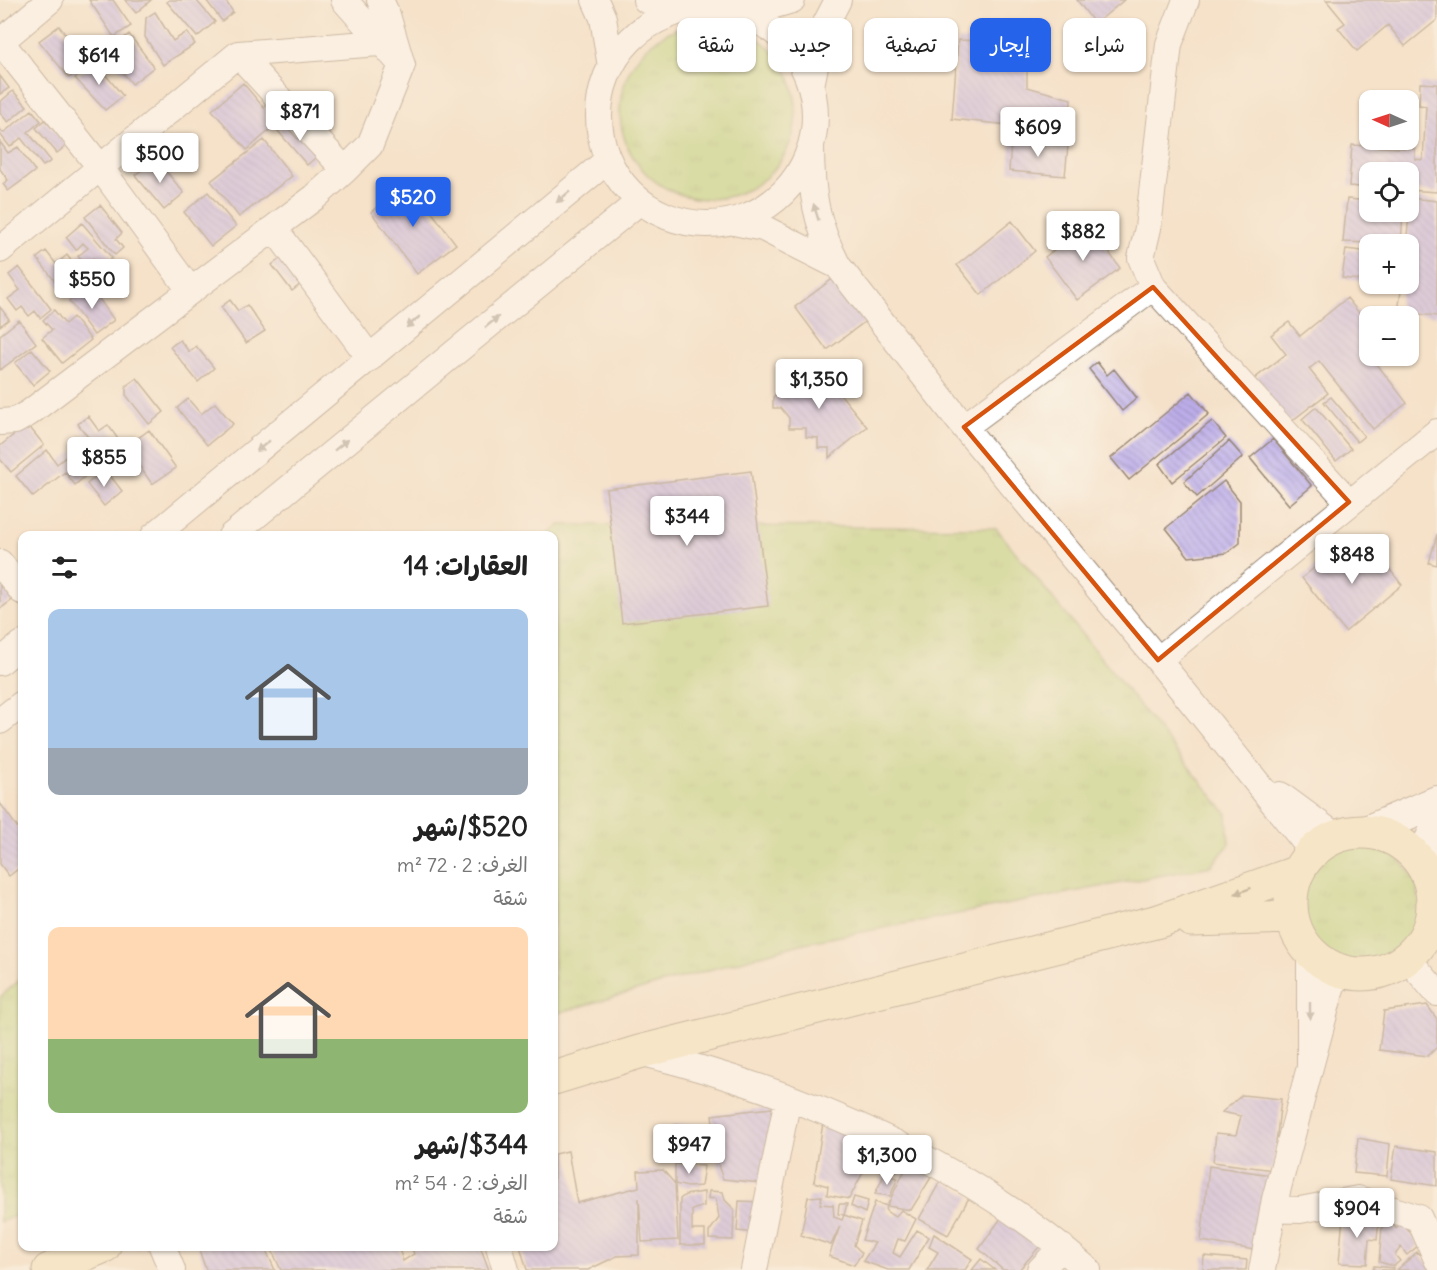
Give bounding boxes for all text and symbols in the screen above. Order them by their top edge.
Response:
chip: شقة [677,18,756,72]
chip: جديد [768,18,852,72]
chip: تصفية [864,18,958,72]
chip: إيجار [970,18,1051,72]
chip: شراء [1063,18,1146,72]
pin: $614 [63,35,135,86]
text: $614 [78,42,120,67]
north arrow [1359,90,1419,150]
map controls [1359,90,1419,366]
pin: $871 [264,91,336,142]
text: $871 [280,98,320,123]
pin: $609 [1002,107,1074,158]
text: $609 [1014,114,1062,139]
pin: $500 [124,133,196,184]
text: $500 [136,140,184,165]
button: locate [1359,162,1419,222]
pin: $520 [377,177,449,228]
text: $520 [390,184,436,209]
one-way arrow [555,191,571,204]
one-way arrow [811,203,820,221]
pin: $882 [1047,211,1119,262]
text: $882 [1060,218,1106,243]
button: + [1359,234,1419,294]
pin: $550 [56,259,128,310]
text: $550 [68,266,116,291]
button: − [1359,306,1419,366]
one-way arrow [406,315,421,328]
one-way arrow [484,316,499,329]
pin: $1,350 [770,359,868,410]
text: $1,350 [790,366,848,391]
pin: $855 [68,437,140,488]
one-way arrow [256,439,271,452]
one-way arrow [333,439,349,452]
text: $855 [81,444,127,469]
pin: $344 [651,496,723,547]
text: $344 [664,503,710,528]
pin: $848 [1316,534,1388,585]
text: $848 [1329,541,1375,566]
text: العقارات: 14 [403,549,528,582]
icon: filters [48,551,81,584]
icon: home [234,648,342,756]
text: $520/شهر [415,810,528,843]
text: الغرف: 2 · 72 m² [397,852,528,877]
text: شقة [493,885,528,910]
one-way arrow [1234,887,1252,897]
icon: home [234,966,342,1074]
one-way arrow [1305,1001,1315,1020]
pin: $947 [653,1124,725,1175]
text: $344/شهر [416,1128,528,1161]
text: $947 [667,1131,711,1156]
pin: $1,300 [838,1135,936,1186]
text: $1,300 [857,1142,917,1167]
text: الغرف: 2 · 54 m² [395,1170,528,1195]
pin: $904 [1321,1188,1393,1239]
text: $904 [1333,1195,1381,1220]
text: شقة [493,1203,528,1228]

